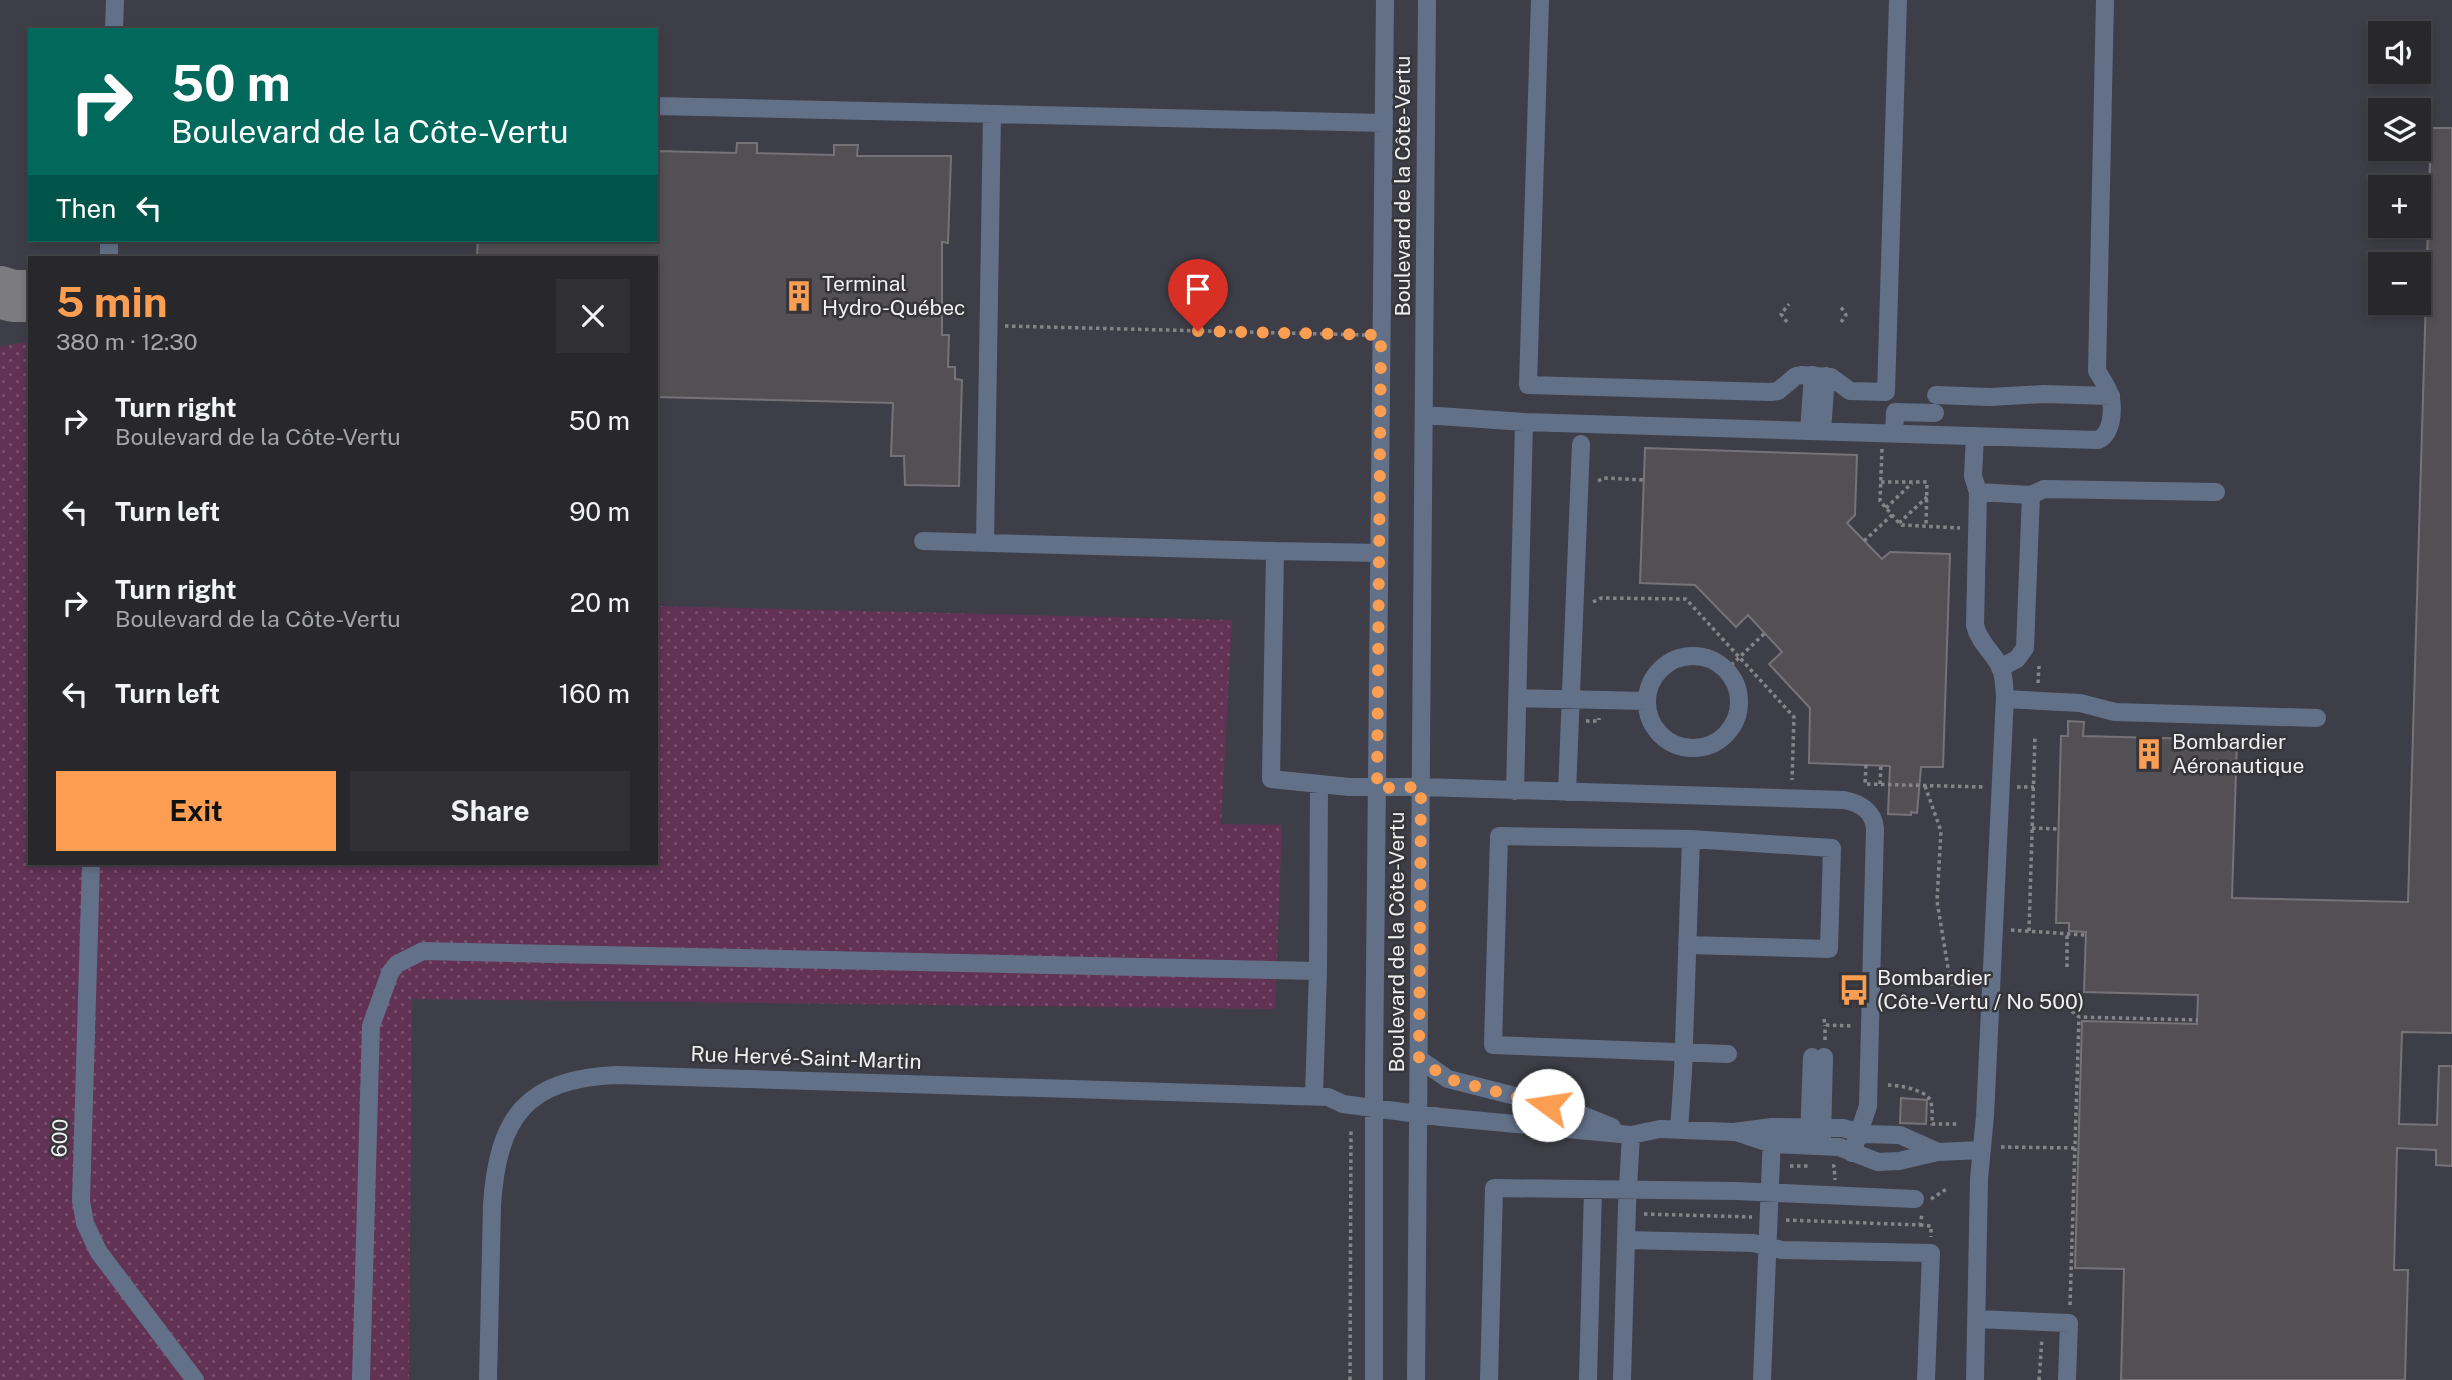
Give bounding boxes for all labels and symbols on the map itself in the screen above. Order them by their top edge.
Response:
street label: Boulevard de la Côte-Vertu [1390,56,1415,316]
pin [1168,259,1228,331]
place label: Terminal Hydro-Québec [822,271,965,320]
building icon: Terminal Hydro-Québec [782,279,816,313]
place label: Bombardier Aéronautique [2172,729,2304,778]
building icon: Bombardier Aéronautique [2132,737,2166,771]
street label: Boulevard de la Côte-Vertu [1384,812,1409,1072]
place label: Bombardier (Côte-Vertu / No 500) [1877,965,2084,1014]
bus stop icon: Bombardier (Côte-Vertu / No 500) [1837,973,1871,1007]
street label: Rue Hervé-Saint-Martin [690,1041,922,1074]
position arrow [1511,1068,1585,1142]
street label: 600 [46,1118,73,1158]

